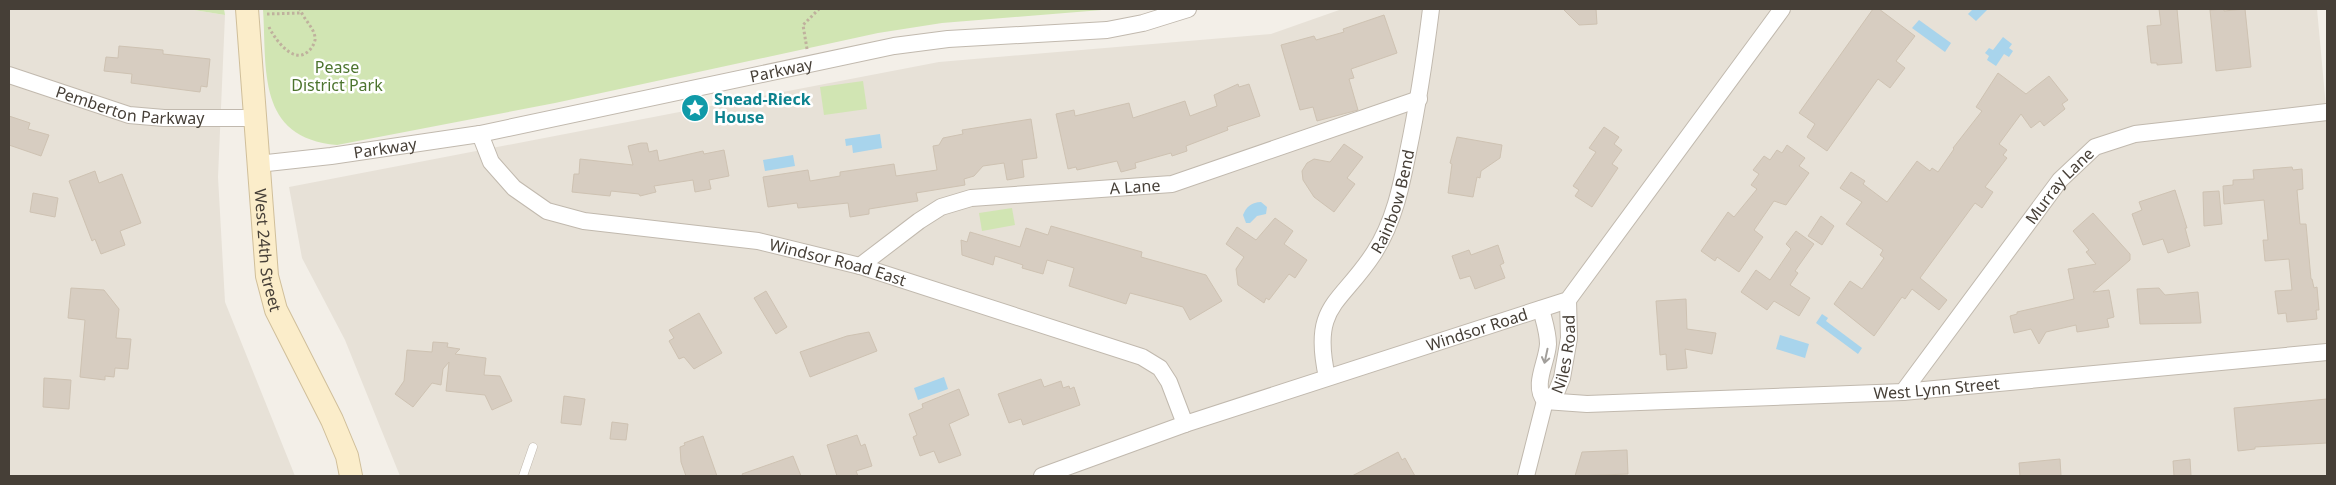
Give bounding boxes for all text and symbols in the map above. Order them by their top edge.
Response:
street label: Parkway [748,52,815,87]
park label: Pease District Park [291,56,383,96]
street label: Pemberton Parkway [53,80,205,129]
place label: Snead-Rieck House [714,88,811,128]
place icon: Snead-Rieck House [680,93,710,123]
street label: Parkway [352,132,419,164]
street label: Murray Lane [2020,143,2099,229]
street label: Rainbow Bend [1365,148,1419,257]
street label: A Lane [1109,174,1161,199]
street label: West 24th Street [249,188,287,314]
street label: Windsor Road East [767,233,909,291]
street label: Windsor Road [1423,303,1530,356]
street label: Niles Road [1546,315,1581,397]
one-way arrow [1541,348,1550,364]
street label: West Lynn Street [1873,372,2001,404]

